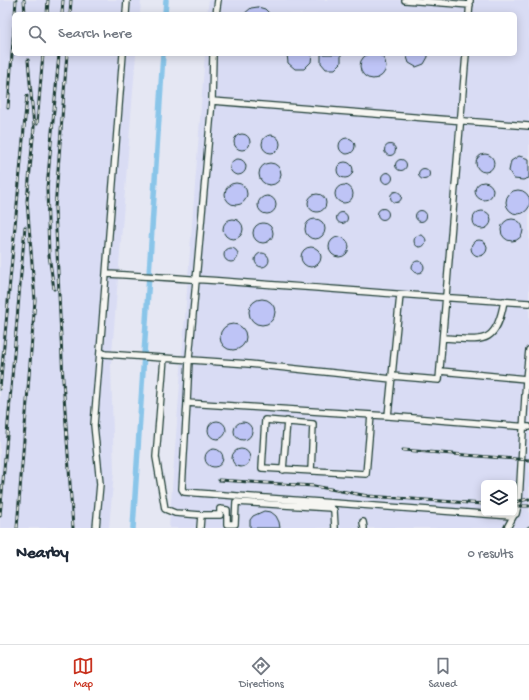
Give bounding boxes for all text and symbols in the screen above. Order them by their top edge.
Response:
search box [12,12,517,56]
icon: search [26,23,48,45]
text: Search here [58,25,132,43]
map controls [481,480,517,516]
button: layers [481,480,517,516]
text: Nearby [16,544,69,564]
text: 0 results [467,547,513,562]
tab: Map [72,655,94,691]
tab: Directions [239,655,284,691]
tab: Saved [428,655,457,691]

